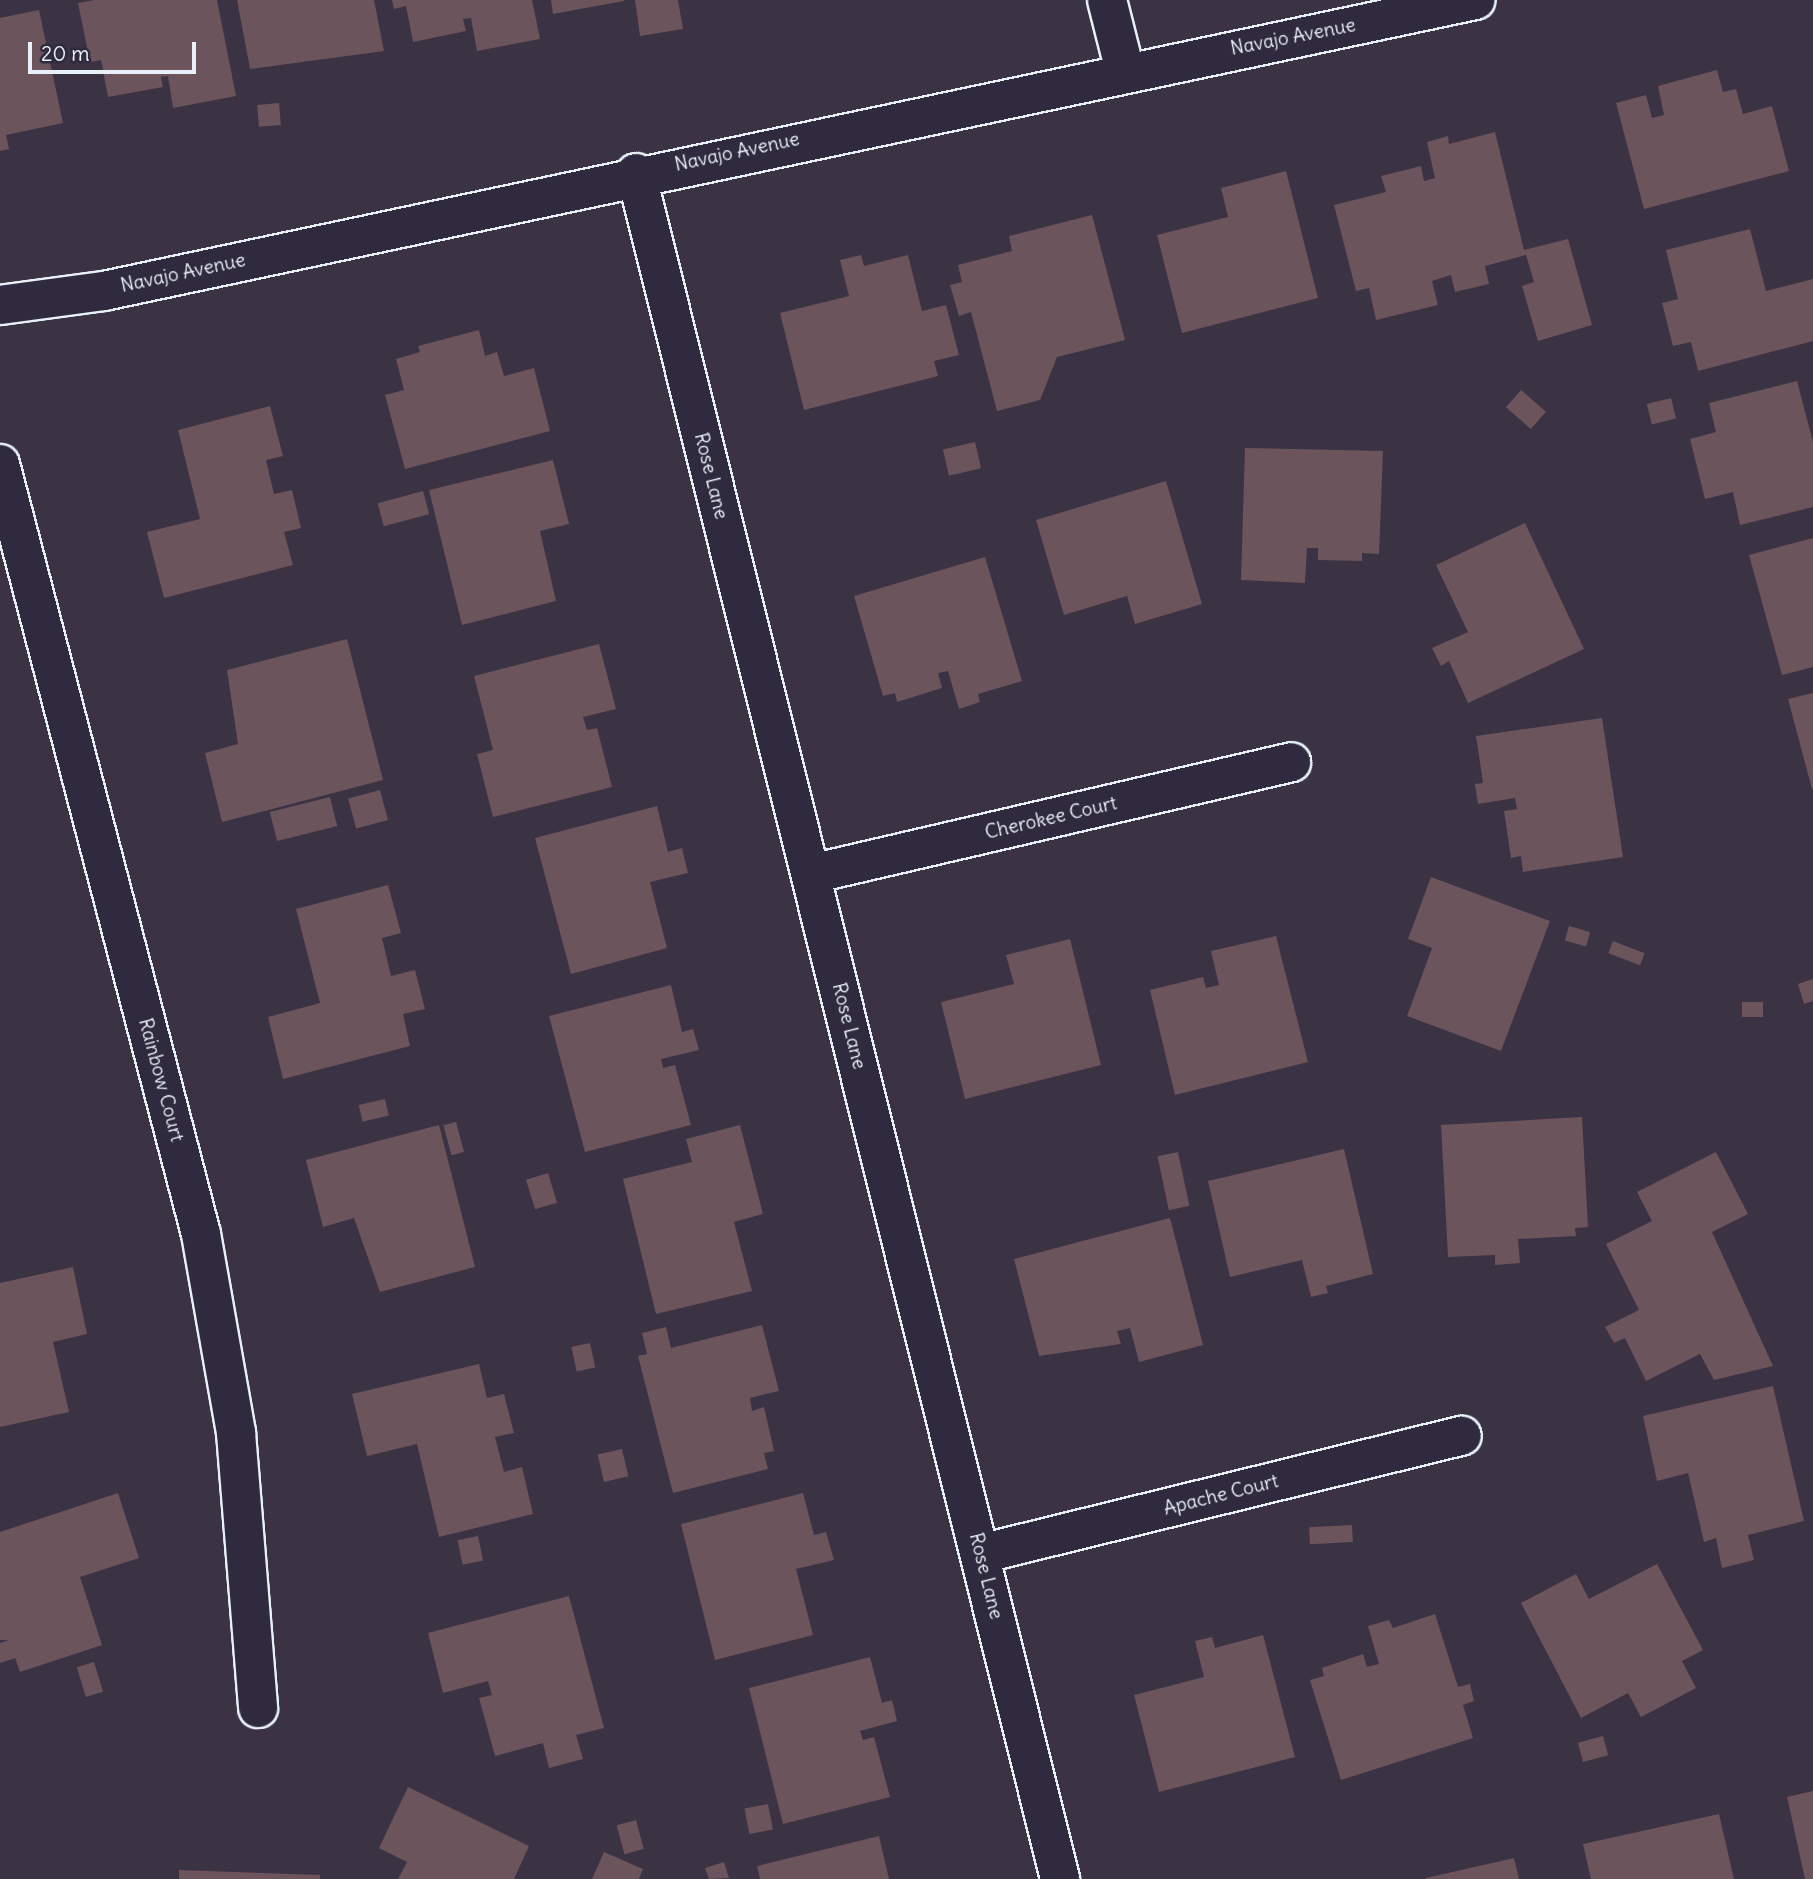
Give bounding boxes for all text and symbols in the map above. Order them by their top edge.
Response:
street label: Navajo Avenue [1229,14,1357,60]
scale bar [32,28,200,72]
text: 20 m [41,40,90,67]
street label: Navajo Avenue [673,128,801,176]
street label: Navajo Avenue [119,249,247,297]
street label: Rose Lane [689,430,733,522]
street label: Cherokee Court [983,792,1119,844]
street label: Rose Lane [827,980,871,1072]
street label: Rainbow Court [134,1016,188,1144]
street label: Apache Court [1161,1470,1281,1520]
street label: Rose Lane [964,1530,1008,1622]

